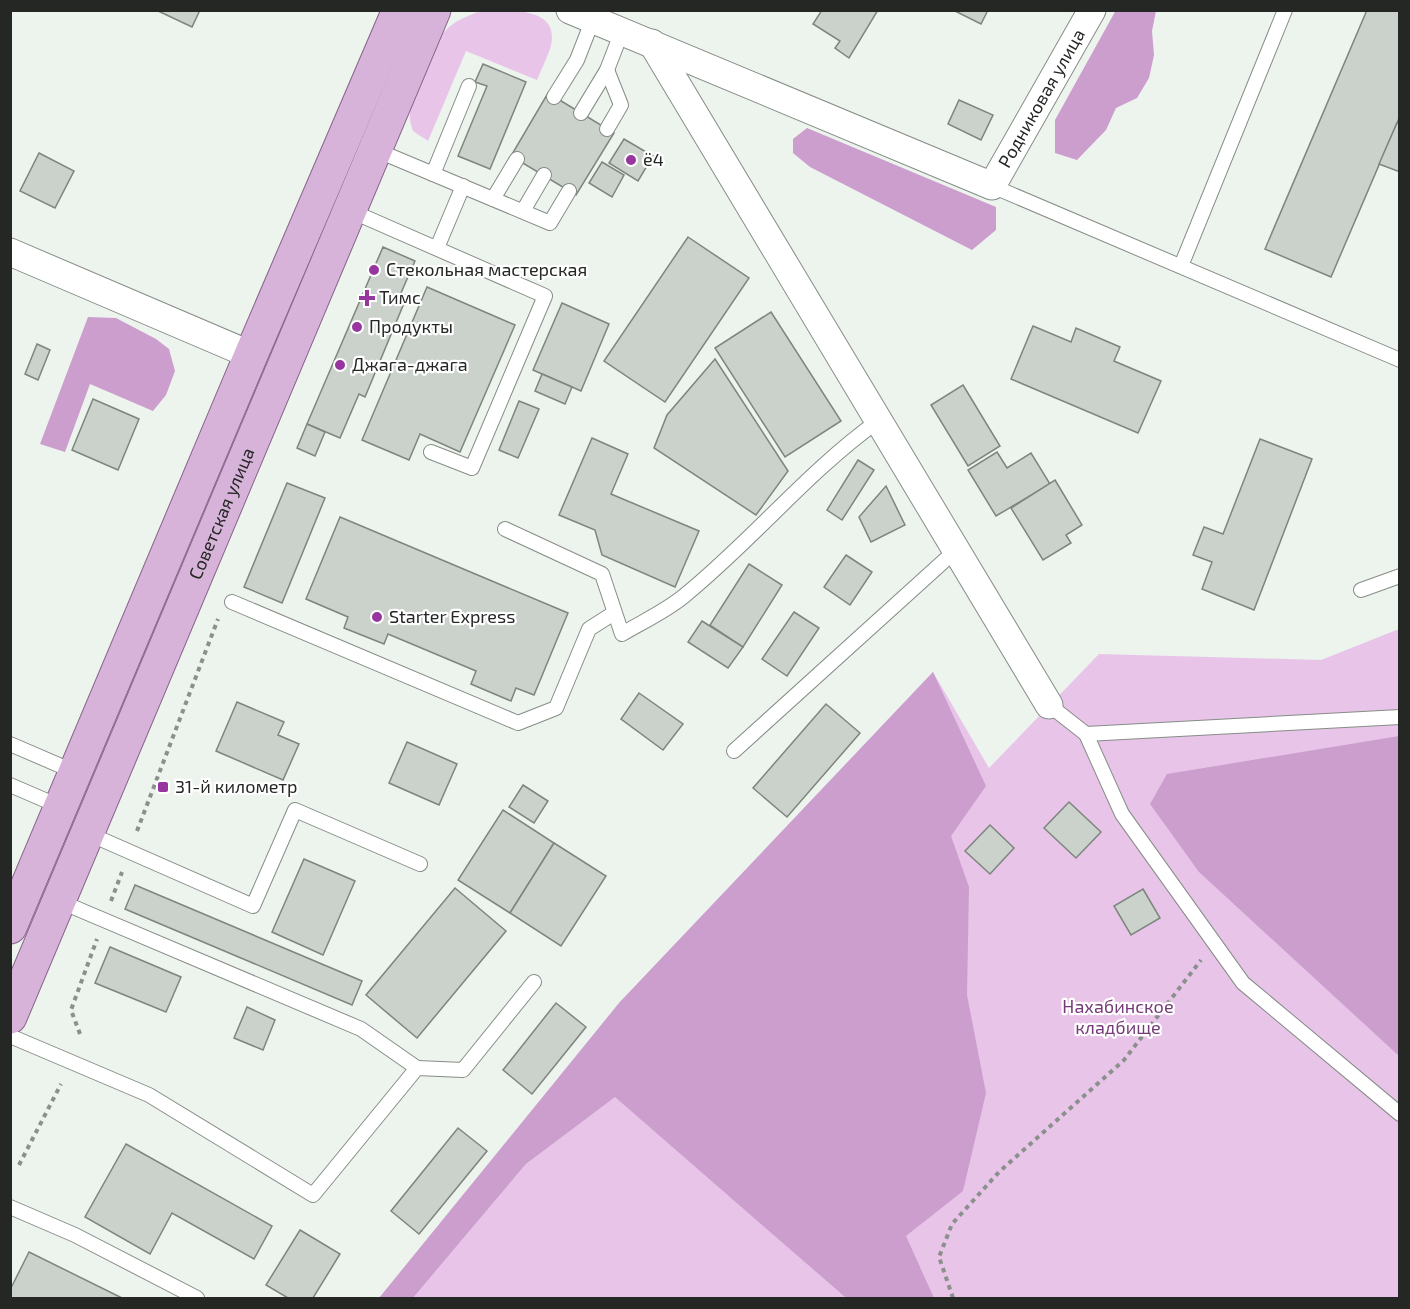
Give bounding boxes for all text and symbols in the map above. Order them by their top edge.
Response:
street label: Родниковая улица [993,25,1089,171]
place label: ё4 [643,148,664,170]
marker: ё4 [624,153,638,167]
place label: Стекольная мастерская [386,258,587,280]
marker: Стекольная мастерская [367,263,381,277]
place label: Тимс [379,286,421,308]
marker: Тимс [360,291,374,305]
place label: Продукты [369,315,453,337]
marker: Продукты [350,320,364,334]
place label: Джага-джага [352,353,468,375]
marker: Джага-джага [333,358,347,372]
street label: Советская улица [183,444,258,583]
place label: Starter Express [389,605,515,627]
marker: Starter Express [370,610,384,624]
place label: 31-й километр [175,775,298,797]
marker: 31-й километр [156,780,170,794]
park label: Нахабинское кладбище [1062,995,1174,1038]

